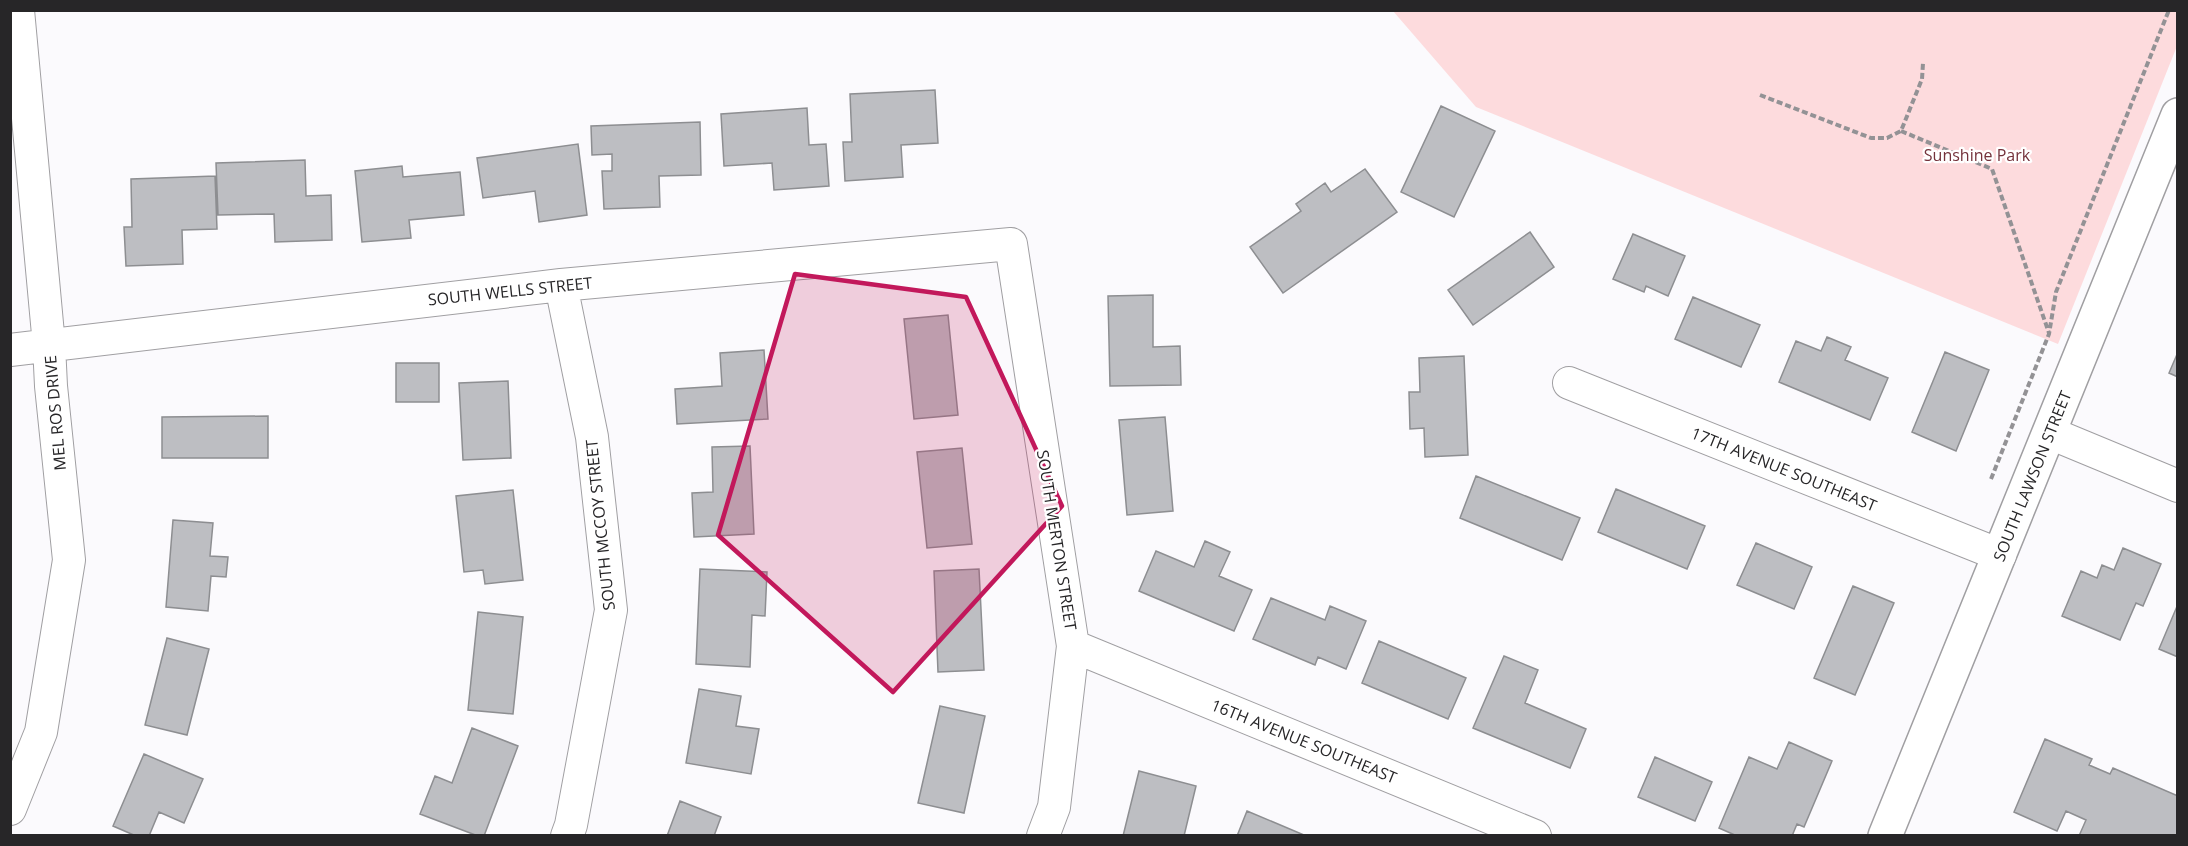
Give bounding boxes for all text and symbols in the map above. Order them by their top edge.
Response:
park label: Sunshine Park [1924,144,2031,166]
street label: SOUTH WELLS STREET [427,271,593,311]
street label: MEL ROS DRIVE [39,355,71,471]
street label: SOUTH LAWSON STREET [1988,387,2076,565]
street label: 17TH AVENUE SOUTHEAST [1688,422,1880,516]
street label: SOUTH MCCOY STREET [580,438,620,612]
street label: SOUTH MERTON STREET [1032,448,1082,632]
street label: 16TH AVENUE SOUTHEAST [1208,694,1400,788]

